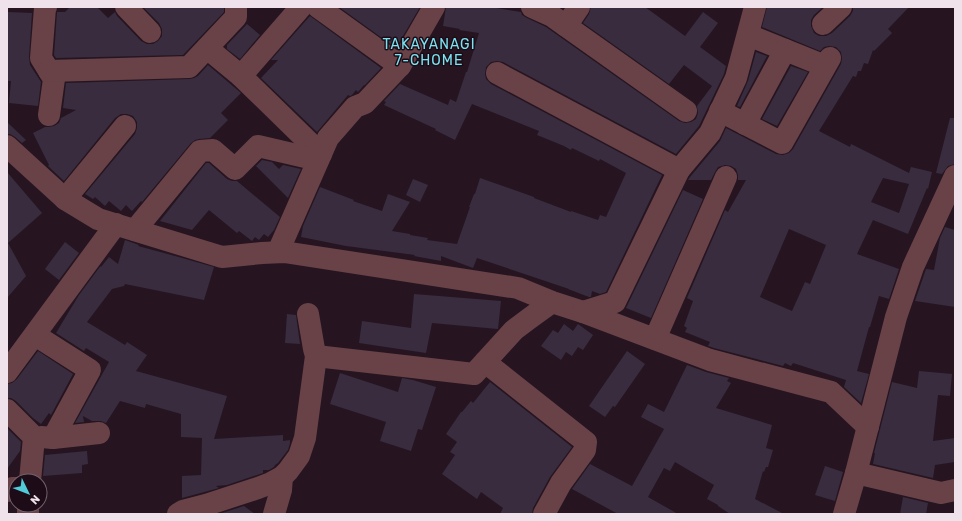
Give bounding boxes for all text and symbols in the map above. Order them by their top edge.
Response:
district label: TAKAYANAGI 7-CHOME [383,36,475,69]
north arrow [8,473,48,513]
text: N [27,492,42,507]

